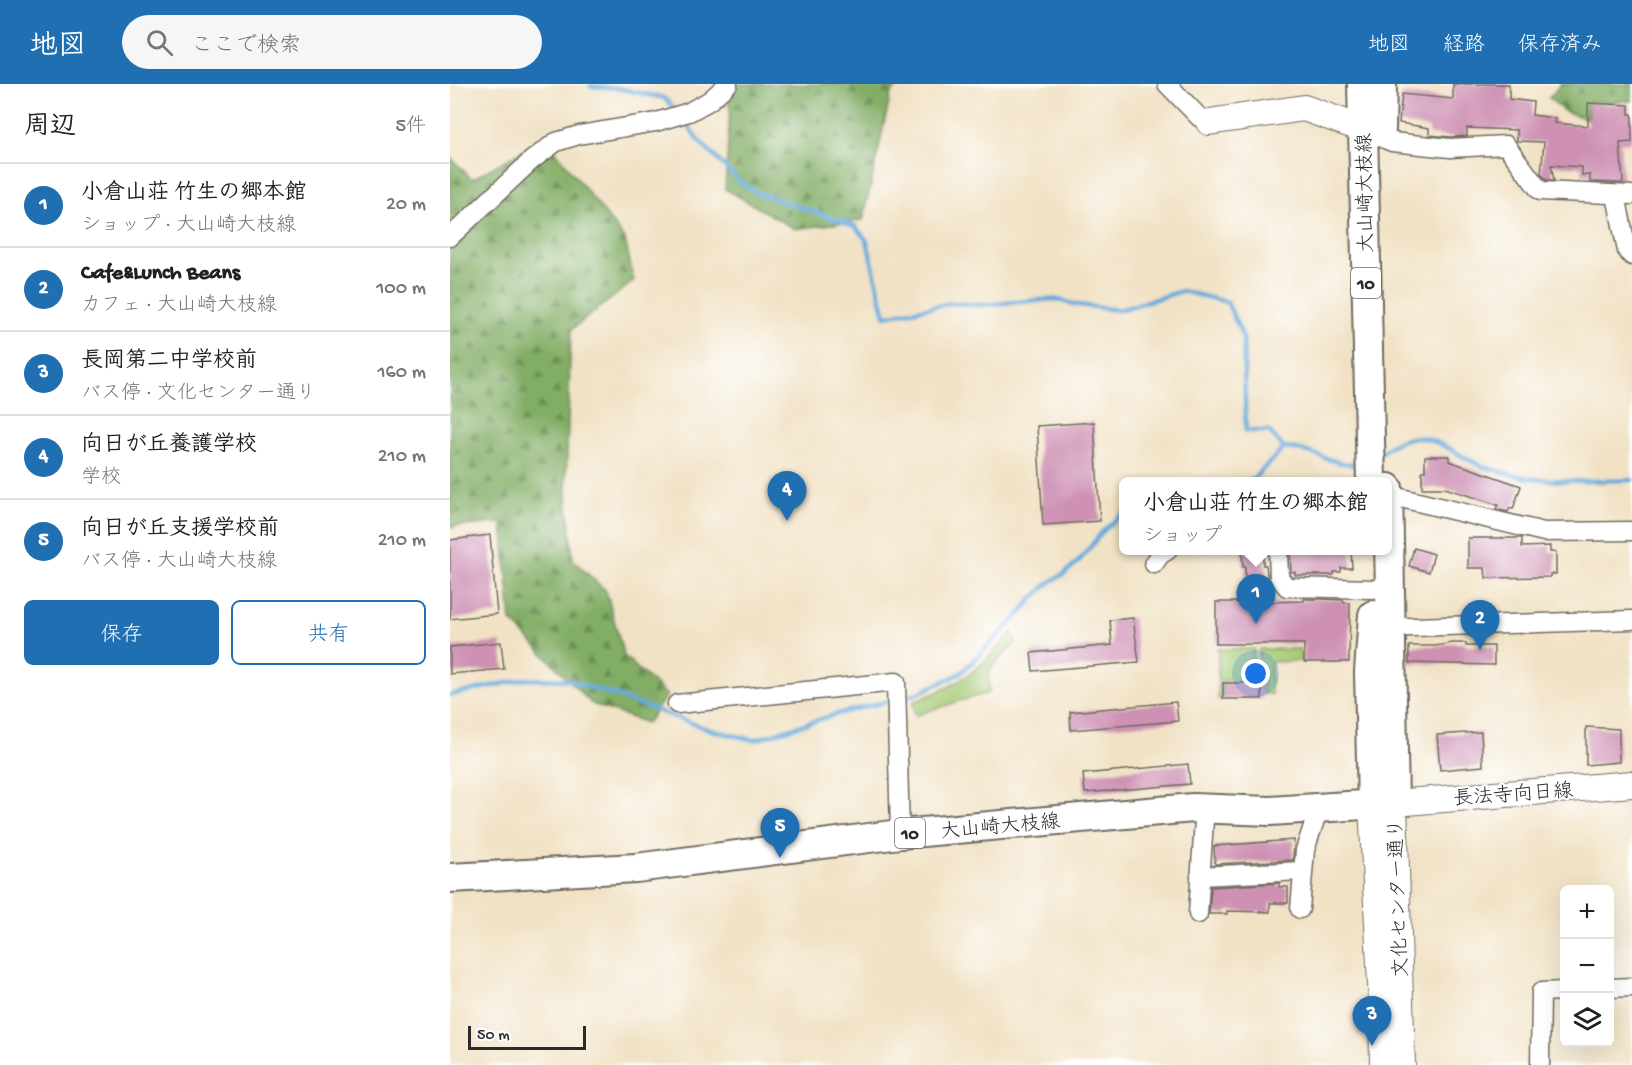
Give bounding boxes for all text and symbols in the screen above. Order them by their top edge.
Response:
search box [122,15,542,69]
icon: search [143,26,176,59]
text: 地図 [30,31,86,64]
text: ここで検索 [191,34,301,60]
text: 地図 [1368,34,1410,59]
text: 経路 [1443,34,1485,59]
text: 保存済み [1518,34,1602,59]
text: 周辺 [24,113,76,144]
text: 5件 [395,116,426,139]
street label: 大山崎大枝線 [1353,133,1380,253]
text: 小倉山荘 竹生の郷本館 [81,181,306,207]
text: 1 [39,194,48,217]
text: 20 m [386,194,426,217]
text: ショップ · 大山崎大枝線 [81,215,296,238]
text: Cafe&Lunch Beans [81,261,240,287]
road number: 10 [1351,268,1381,298]
text: 2 [39,278,48,301]
text: 100 m [376,278,426,301]
text: カフェ · 大山崎大枝線 [81,295,277,318]
text: 長岡第二中学校前 [81,349,257,375]
text: 3 [38,362,49,385]
text: 160 m [377,362,426,385]
text: バス停 · 文化センター通り [81,383,316,406]
text: 向日が丘養護学校 [81,433,257,459]
text: 4 [39,446,48,469]
text: 210 m [378,446,426,469]
text: 学校 [81,467,121,490]
pin: 4 [768,472,806,521]
popup [1119,477,1392,555]
text: 小倉山荘 竹生の郷本館 [1143,492,1368,518]
text: 向日が丘支援学校前 [81,517,279,543]
text: ショップ [1143,526,1222,549]
text: 5 [38,530,49,553]
text: 210 m [378,530,426,553]
text: バス停 · 大山崎大枝線 [81,551,277,574]
pin: 1 [1236,574,1276,624]
button: 保存 [24,600,219,665]
button: 共有 [231,600,426,665]
pin: 2 [1460,600,1500,650]
your location [1241,659,1270,688]
street label: 長法寺向日線 [1452,779,1574,812]
pin: 5 [760,808,800,858]
street label: 大山崎大枝線 [939,810,1061,845]
road number: 10 [895,818,925,848]
street label: 文化センター通り [1385,818,1415,978]
map controls [1560,885,1614,1047]
button: + [1560,885,1614,939]
button: − [1560,939,1614,993]
button: layers [1560,993,1614,1047]
pin: 3 [1352,996,1392,1046]
scale bar [468,1023,586,1050]
text: 50 m [477,1027,510,1046]

